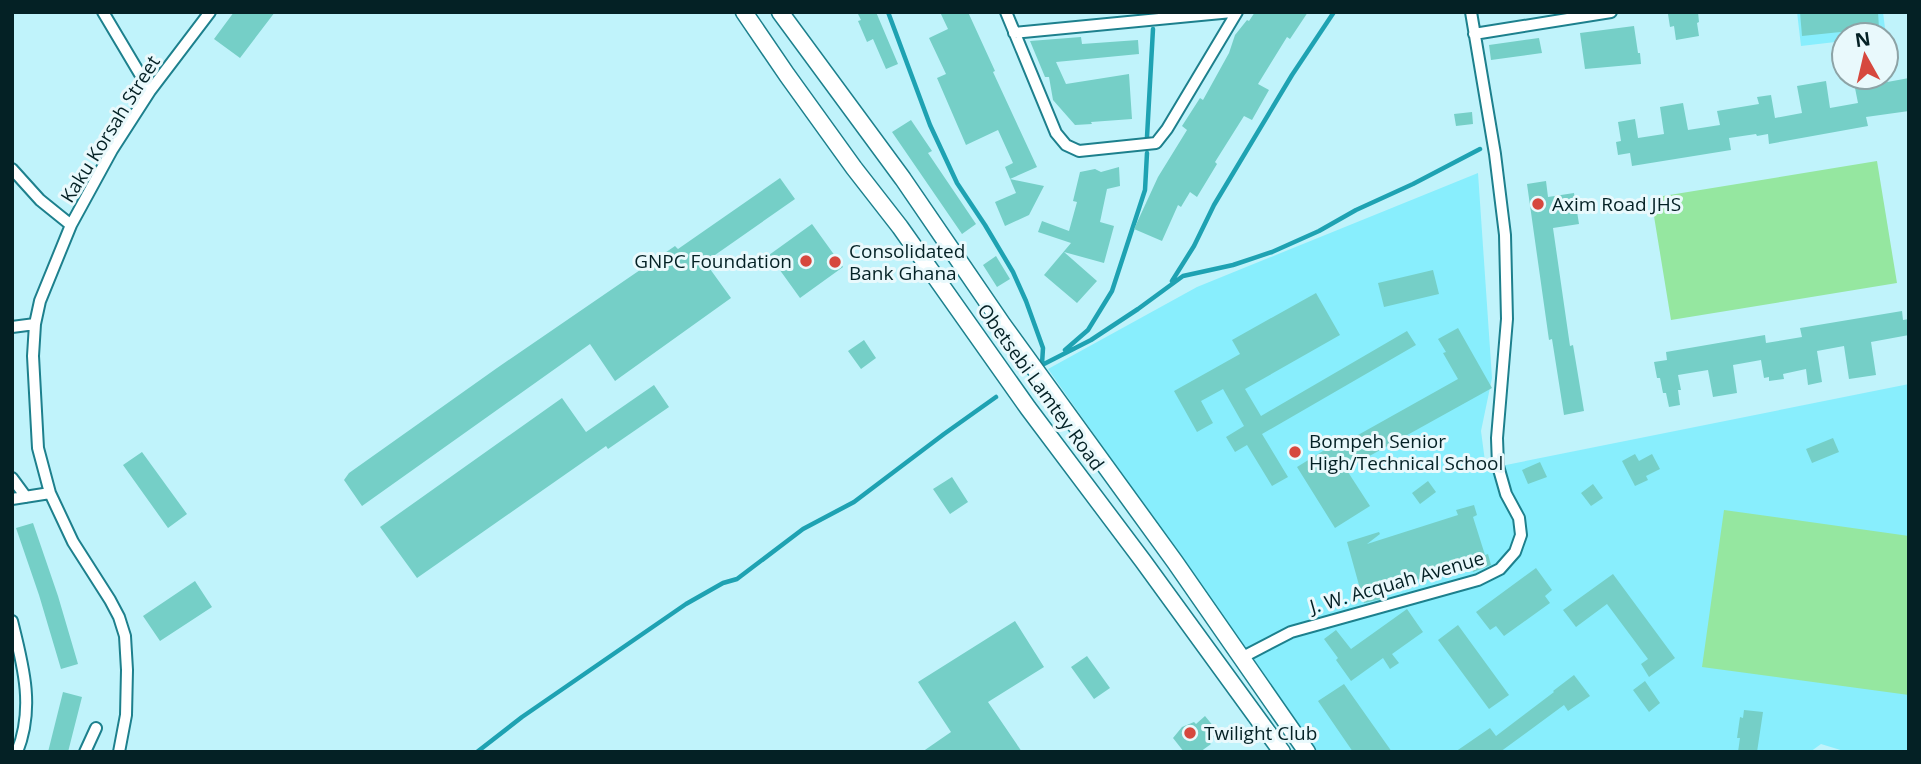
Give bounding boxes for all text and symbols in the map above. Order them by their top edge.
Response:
north arrow [1830,21,1900,91]
text: N [1853,25,1872,53]
street label: Kaku Korsah Street [54,50,166,207]
place label: Axim Road JHS [1552,191,1681,217]
marker: Axim Road JHS [1530,196,1546,212]
place label: Consolidated Bank Ghana [849,238,965,286]
place label: GNPC Foundation [634,248,792,274]
marker: GNPC Foundation [798,253,814,269]
marker: Consolidated Bank Ghana [827,254,843,270]
street label: Obetsebi Lamtey Road [972,298,1110,476]
place label: Bompeh Senior High/Technical School [1309,428,1503,476]
marker: Bompeh Senior High/Technical School [1287,444,1303,460]
street label: J. W. Acquah Avenue [1305,545,1487,620]
place label: Twilight Club [1204,720,1317,746]
marker: Twilight Club [1182,725,1198,741]

